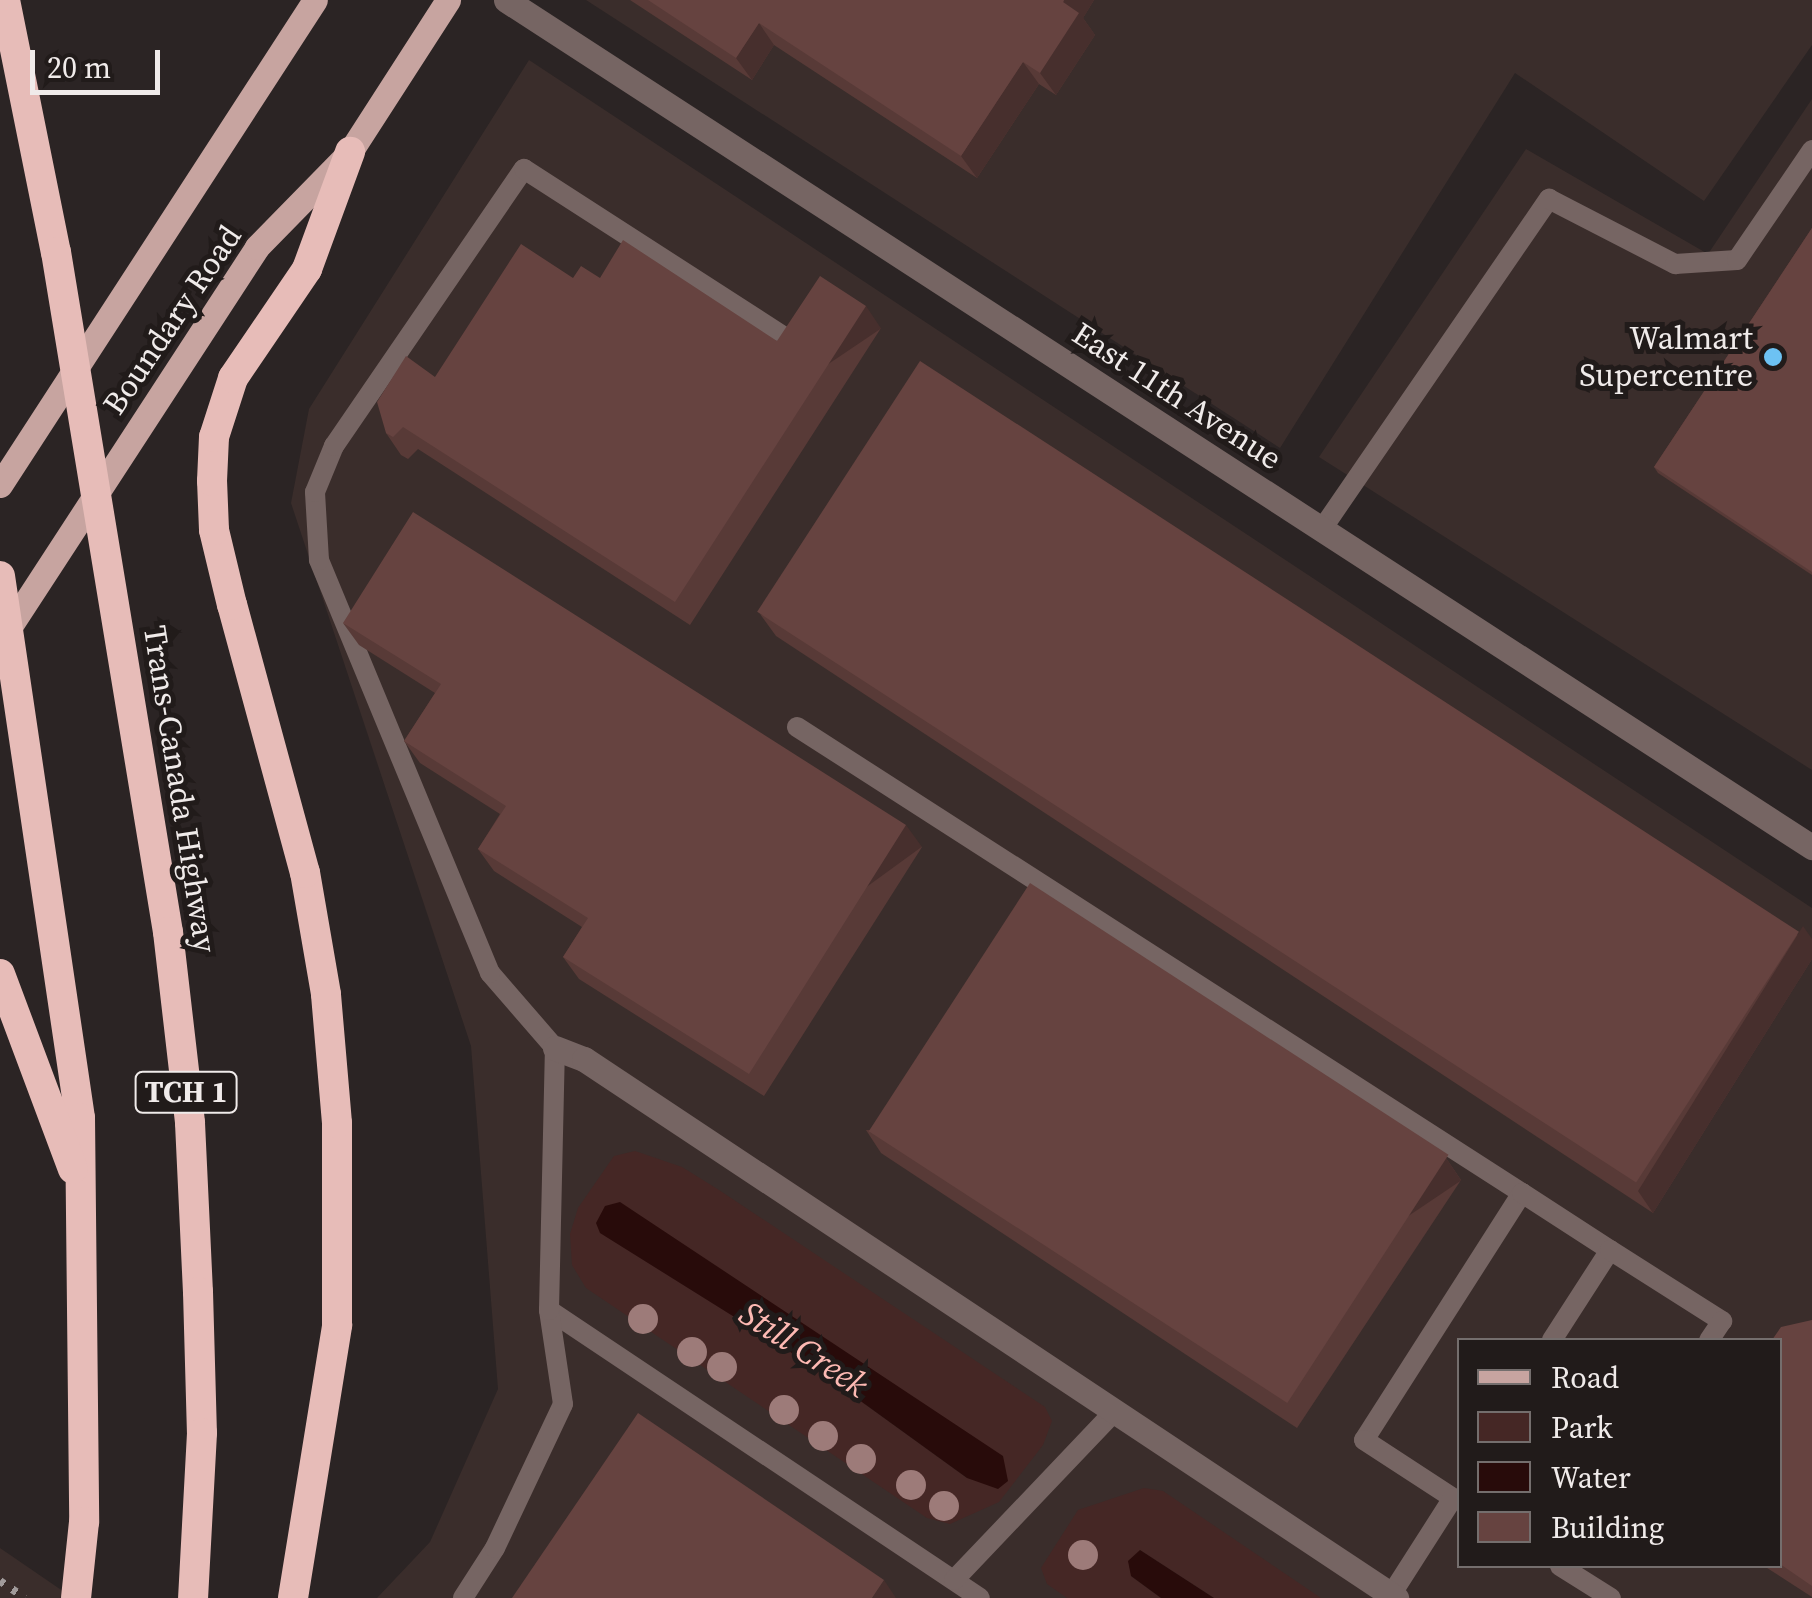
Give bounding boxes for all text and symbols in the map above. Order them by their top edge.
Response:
scale bar [35,30,165,92]
text: 20 m [47,47,111,88]
street label: Boundary Road [95,218,249,422]
street label: East 11th Avenue [1065,314,1289,478]
place label: Walmart Supercentre [1579,320,1753,395]
marker: Walmart Supercentre [1762,346,1784,368]
street label: Trans-Canada Highway [135,623,225,955]
road number: TCH 1 [134,1067,238,1117]
water label: Still Creek [732,1292,876,1406]
legend [1457,1338,1782,1568]
text: Road [1551,1357,1619,1398]
text: Park [1551,1407,1613,1448]
text: Water [1551,1457,1631,1498]
text: Building [1551,1507,1664,1548]

